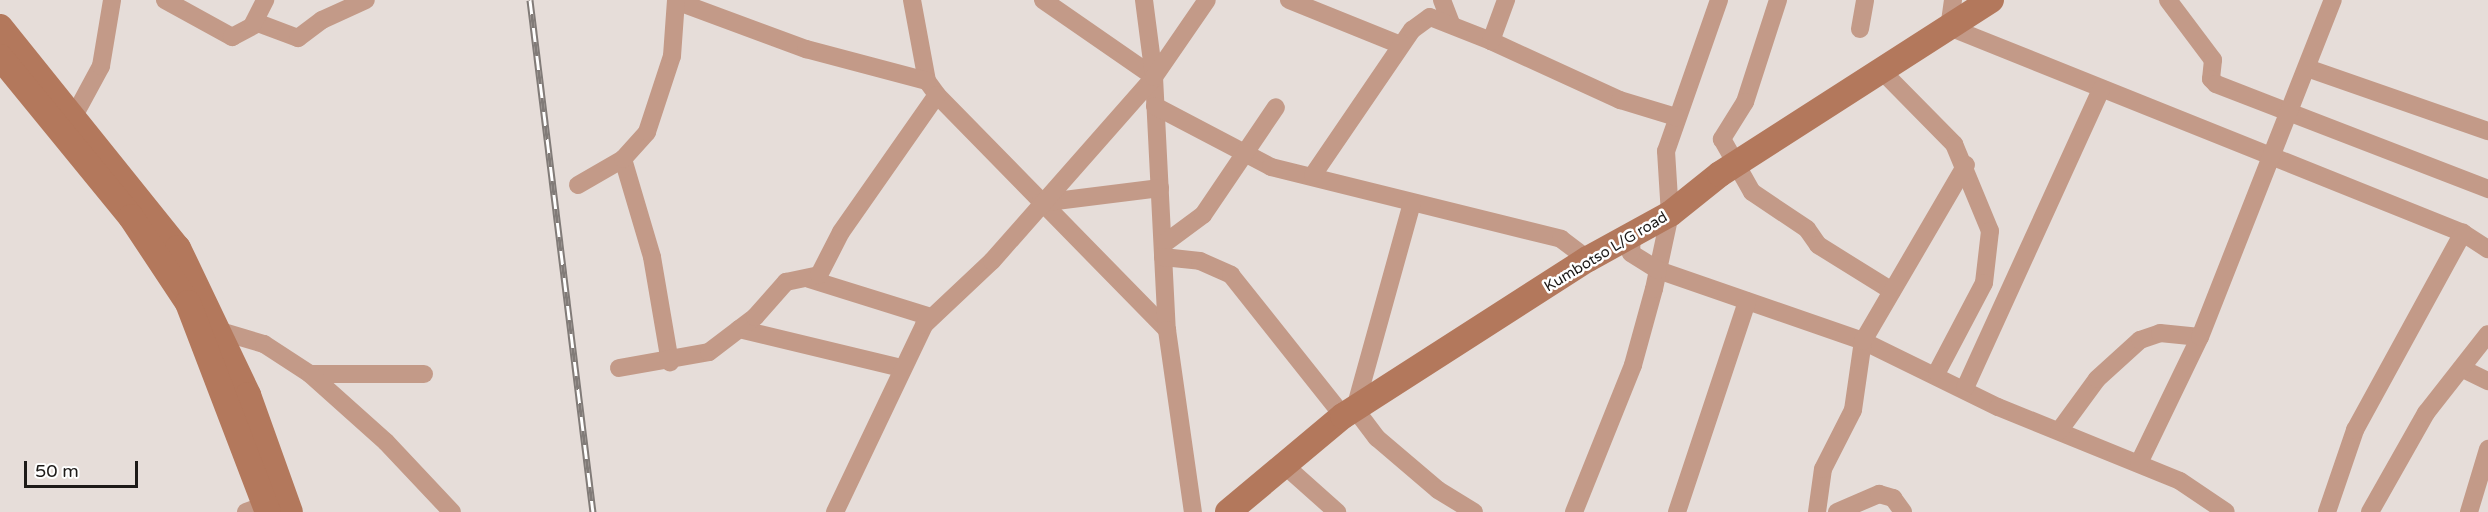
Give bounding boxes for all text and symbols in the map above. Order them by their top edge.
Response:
street label: Kumbotso L/G road [1541,208,1671,296]
scale bar [27,449,141,487]
text: 50 m [35,460,79,482]

